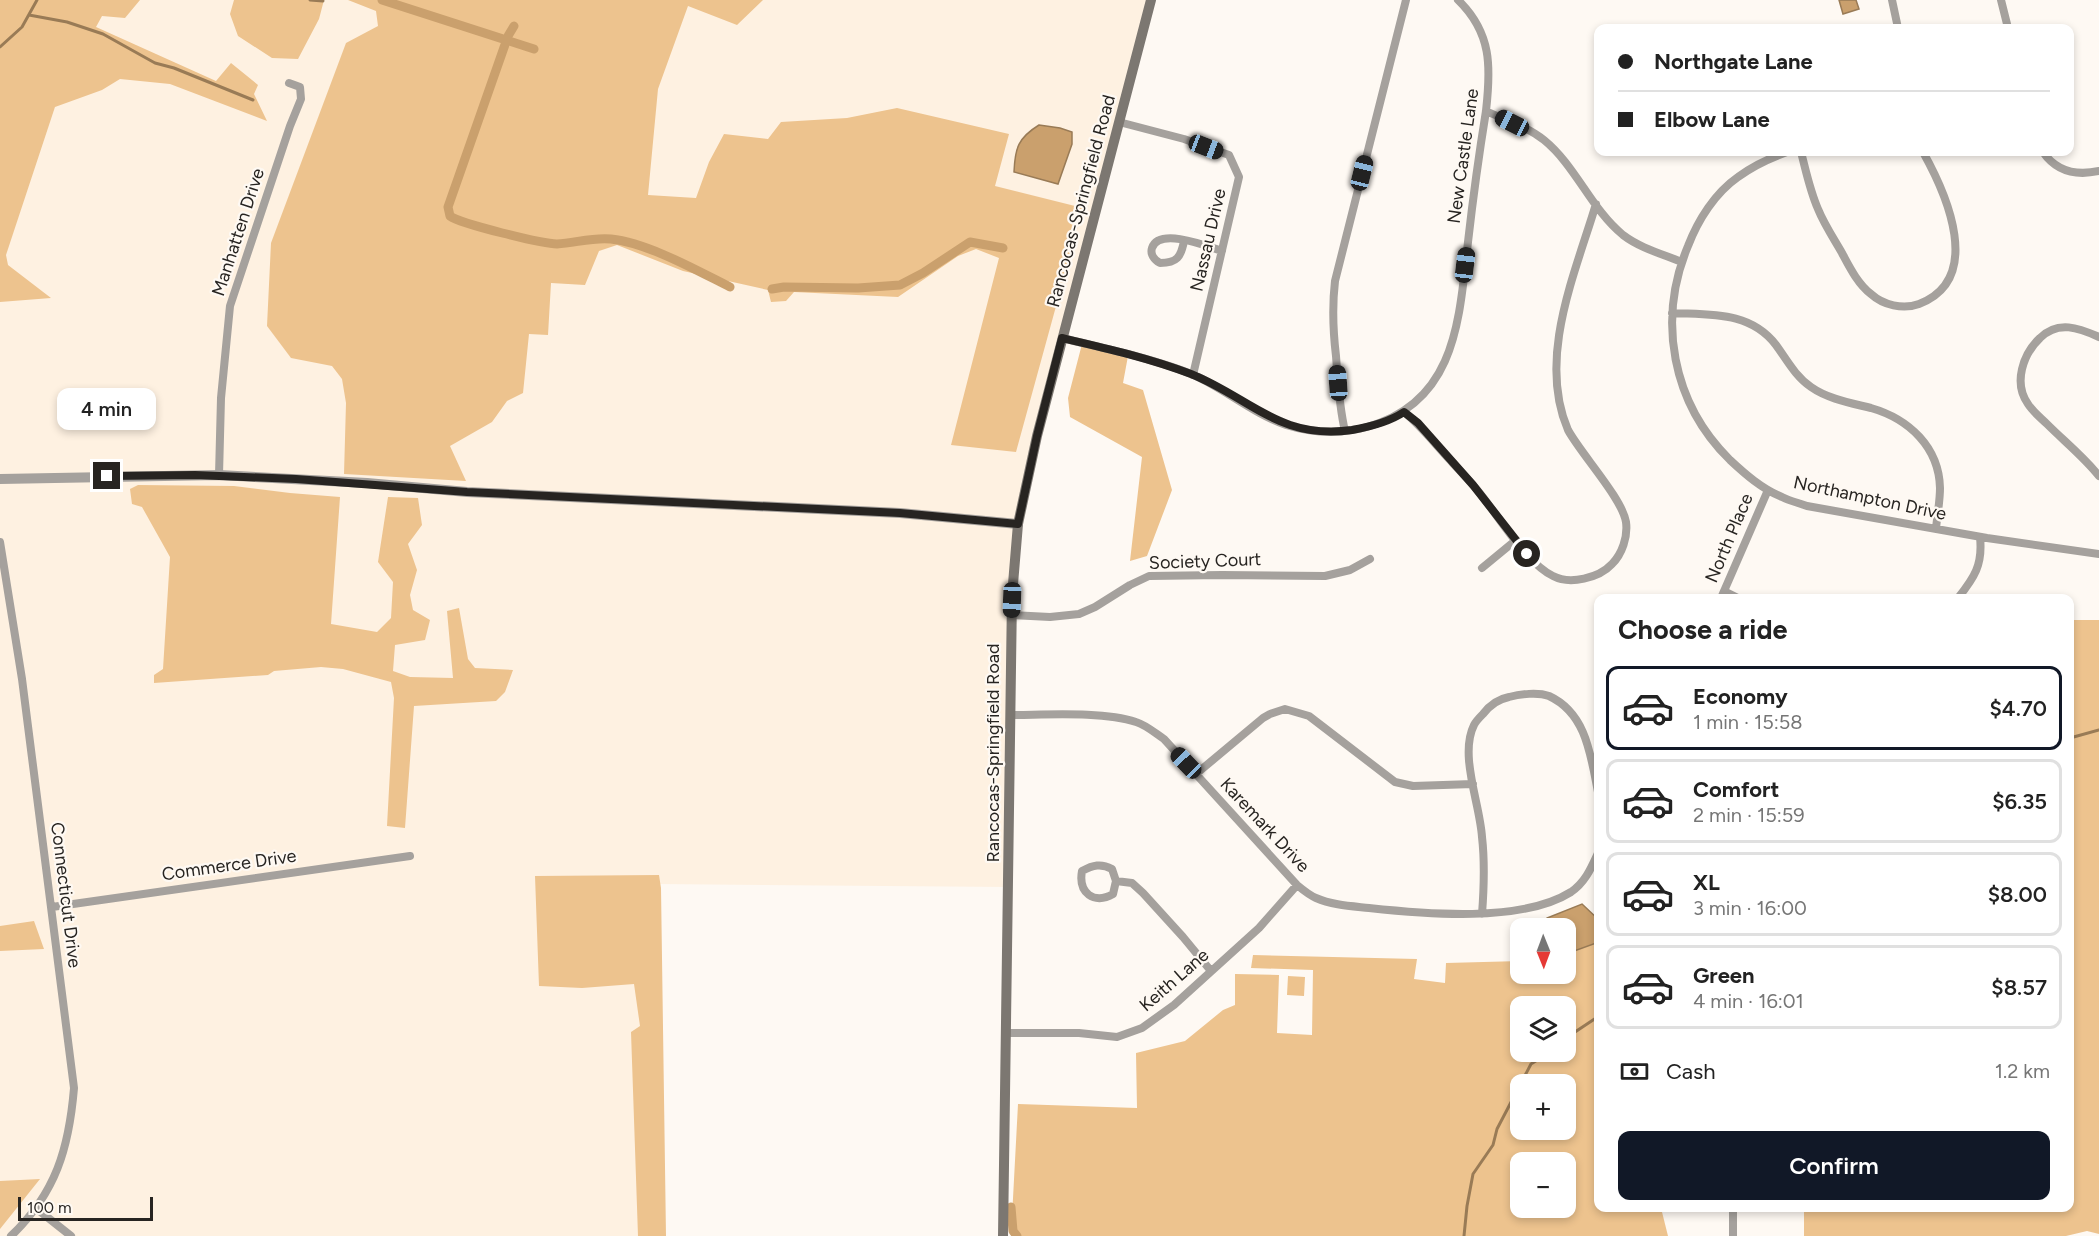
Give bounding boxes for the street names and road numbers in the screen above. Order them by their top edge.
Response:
street label: New Castle Lane [1443,87,1483,225]
street label: Rancocas-Springfield Road [1042,92,1120,310]
street label: Manhatten Drive [207,165,269,299]
street label: Nassau Drive [1185,186,1231,294]
street label: Northampton Drive [1792,471,1949,525]
street label: North Place [1700,490,1758,586]
street label: Society Court [1148,548,1262,574]
street label: Rancocas-Springfield Road [982,643,1004,863]
street label: Karemark Drive [1216,773,1315,877]
street label: Connecticut Drive [46,821,86,969]
street label: Commerce Drive [160,845,298,885]
street label: Keith Lane [1135,944,1213,1016]

